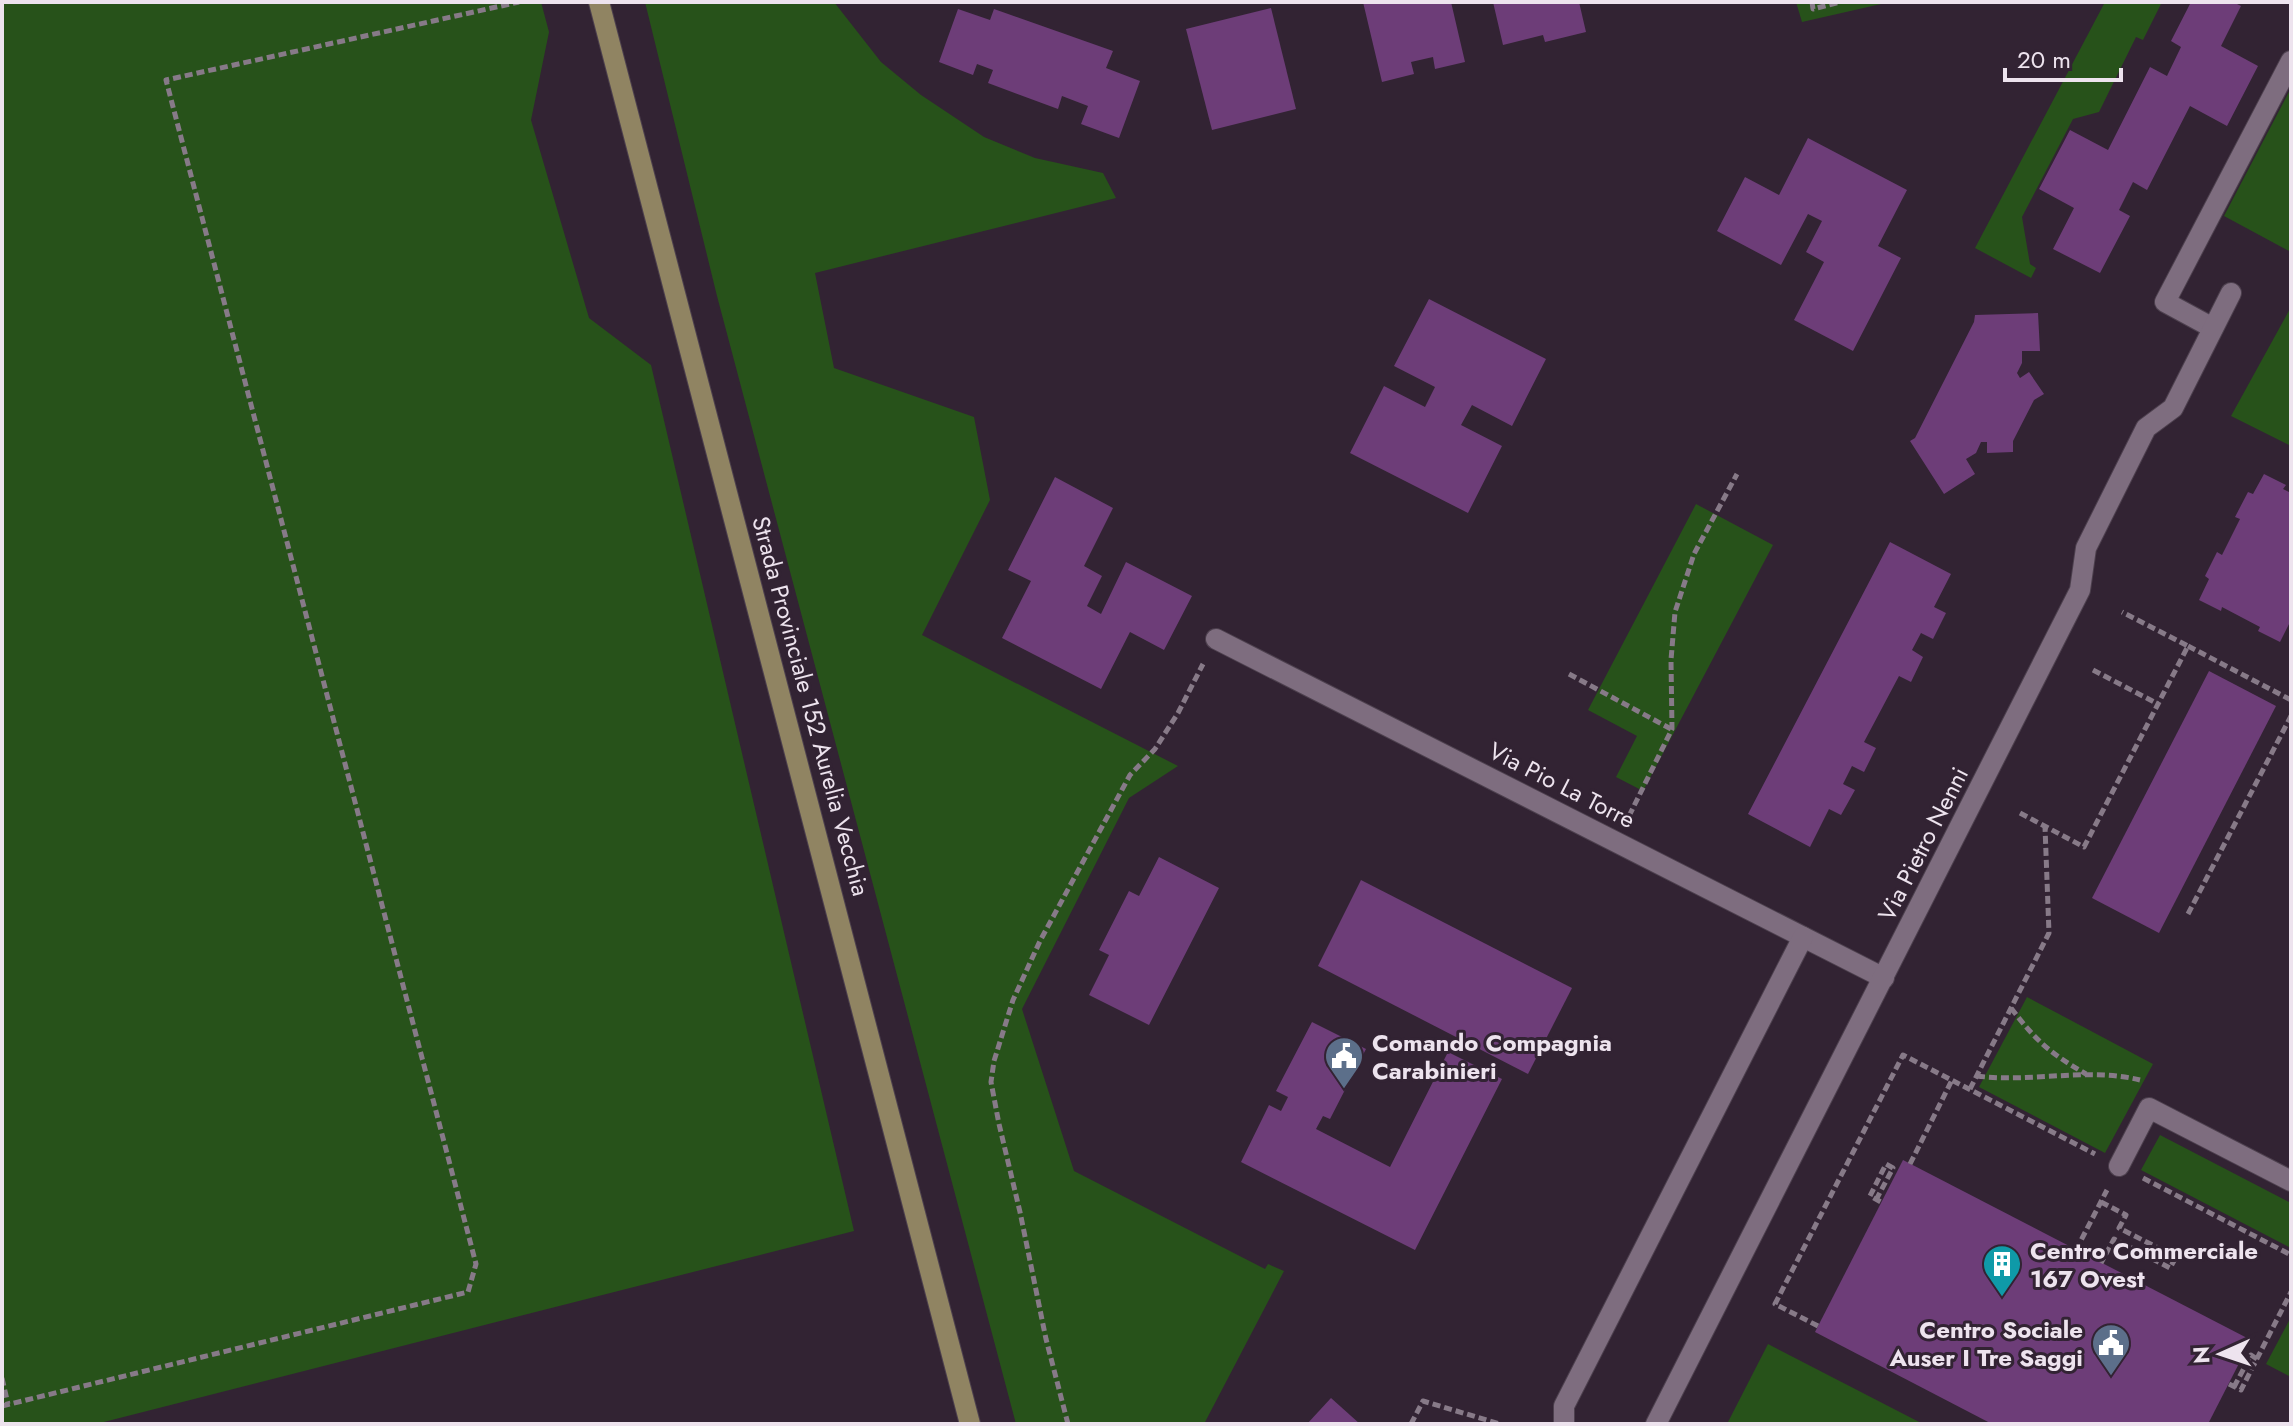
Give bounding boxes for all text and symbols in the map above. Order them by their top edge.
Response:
scale bar [2005,32,2121,82]
text: 20 m [2017,42,2071,77]
street label: Strada Provinciale 152 Aurelia Vecchia [743,512,879,900]
street label: Via Pio La Torre [1483,733,1641,837]
street label: Via Pietro Nenni [1869,761,1977,927]
place label: Comando Compagnia Carabinieri [1372,1025,1612,1088]
public building icon: Comando Compagnia Carabinieri [1323,1035,1365,1090]
place label: Centro Commerciale 167 Ovest [2030,1233,2258,1296]
building icon: Centro Commerciale 167 Ovest [1981,1243,2023,1298]
place label: Centro Sociale Auser I Tre Saggi [1889,1312,2083,1375]
north arrow [2181,1314,2261,1394]
public building icon: Centro Sociale Auser I Tre Saggi [2090,1322,2132,1377]
text: N [2185,1345,2217,1365]

